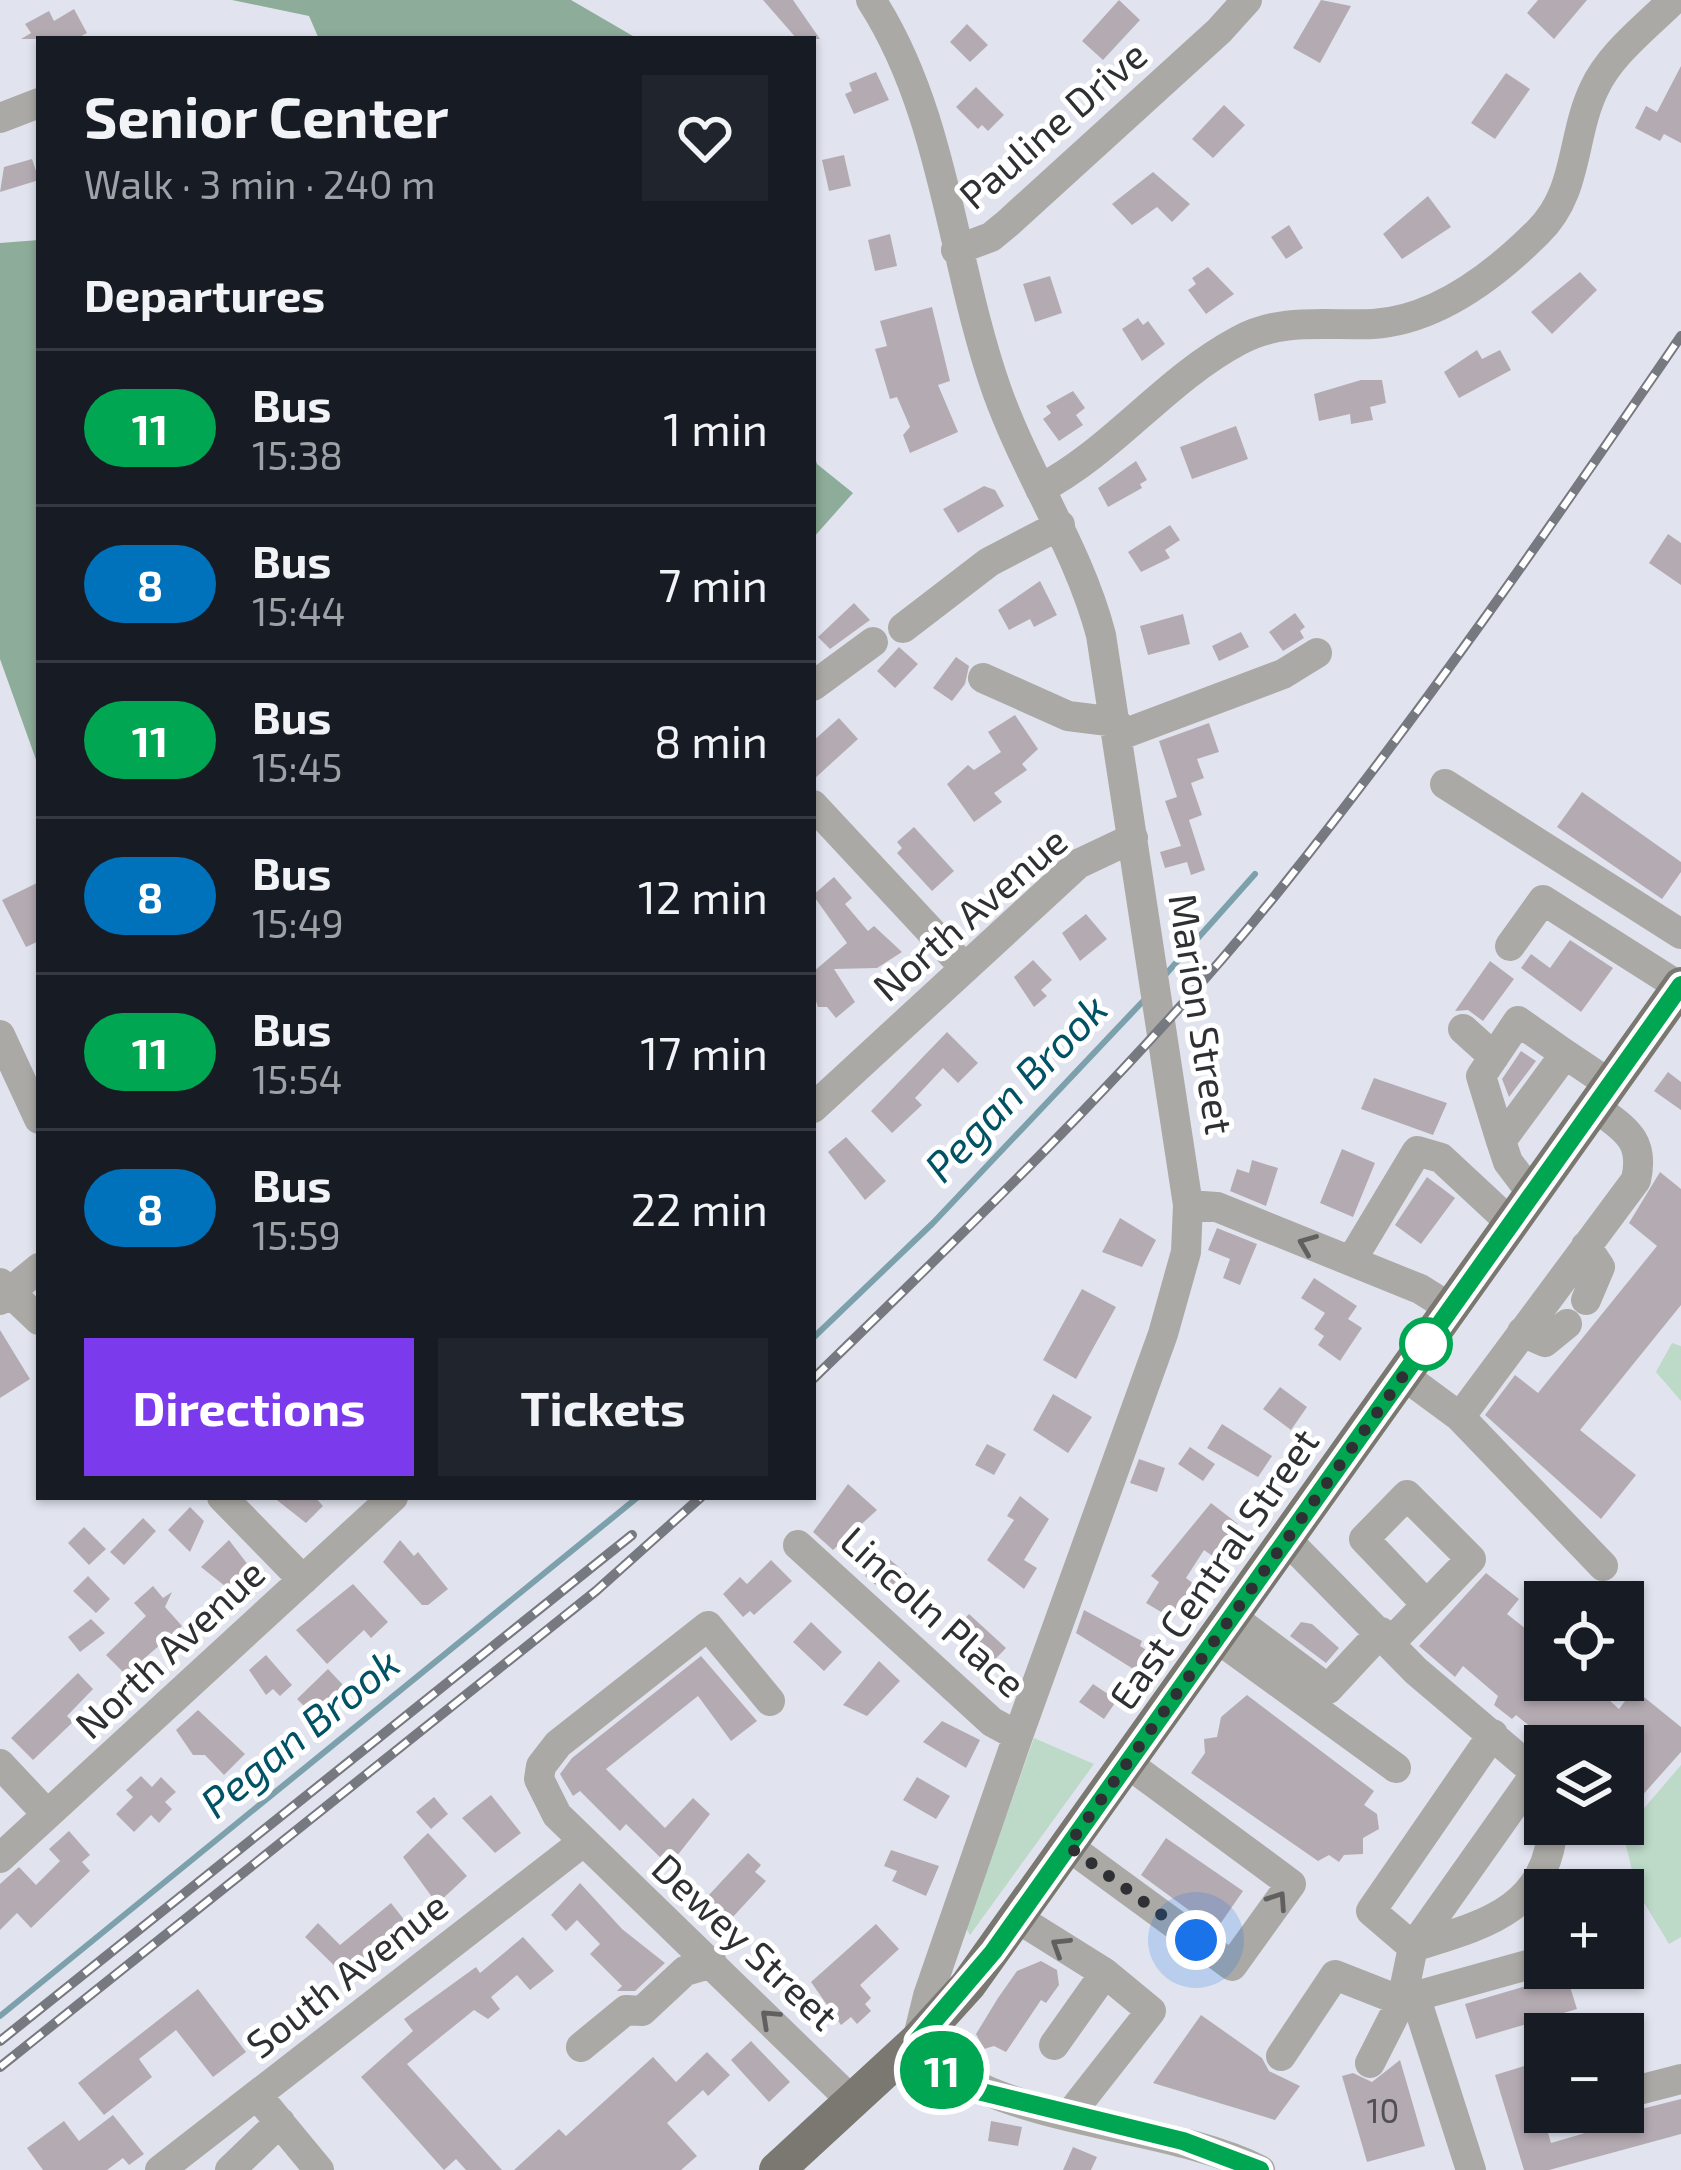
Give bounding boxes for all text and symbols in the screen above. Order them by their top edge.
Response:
street label: Pauline Drive [949,30,1155,218]
button: heart [642,75,768,201]
text: Senior Center [84,81,449,149]
text: Walk · 3 min · 240 m [84,160,435,207]
text: Departures [84,267,325,321]
text: Bus [252,377,331,431]
text: 1 min [663,401,768,455]
text: 11 [132,403,168,453]
text: 15:38 [252,431,343,478]
text: Bus [252,533,331,587]
text: 7 min [658,557,768,611]
text: 8 [137,559,163,609]
text: 15:44 [252,587,346,634]
text: Bus [252,689,331,743]
text: 8 min [654,713,768,767]
text: 11 [132,715,168,765]
text: 15:45 [252,743,343,790]
street label: North Avenue [863,816,1075,1010]
text: Bus [252,845,331,899]
text: 12 min [638,869,768,923]
text: 8 [137,871,163,921]
street label: Marion Street [1160,890,1245,1137]
text: 15:49 [252,899,344,946]
water label: Pegan Brook [913,983,1117,1191]
text: Bus [252,1001,331,1055]
text: 17 min [640,1025,768,1079]
text: 11 [132,1027,168,1077]
text: 15:54 [252,1055,343,1102]
text: Bus [252,1157,331,1211]
text: 22 min [631,1181,768,1235]
text: 8 [137,1183,163,1233]
text: 15:59 [252,1211,341,1258]
one-way arrow [1298,1234,1319,1258]
unlabelled marker [1401,1319,1451,1369]
button: Directions [84,1338,414,1476]
button: Tickets [438,1338,768,1476]
street label: East Central Street [1098,1419,1327,1718]
street label: Lincoln Place [832,1516,1036,1706]
street label: North Avenue [65,1548,273,1747]
map controls [1524,1581,1644,2133]
button: locate [1524,1581,1644,1701]
water label: Pegan Brook [189,1636,409,1827]
button: layers [1524,1725,1644,1845]
street label: Dewey Street [643,1843,849,2039]
button: + [1524,1869,1644,1989]
street label: South Avenue [236,1881,456,2067]
one-way arrow [1264,1891,1286,1913]
your location [1166,1910,1226,1970]
one-way arrow [1052,1939,1074,1961]
one-way arrow [762,2010,783,2032]
button: − [1524,2013,1644,2133]
line badge: 11 [888,2031,996,2109]
text: 11 [924,2045,960,2095]
house number: 10 [1366,2090,1400,2130]

